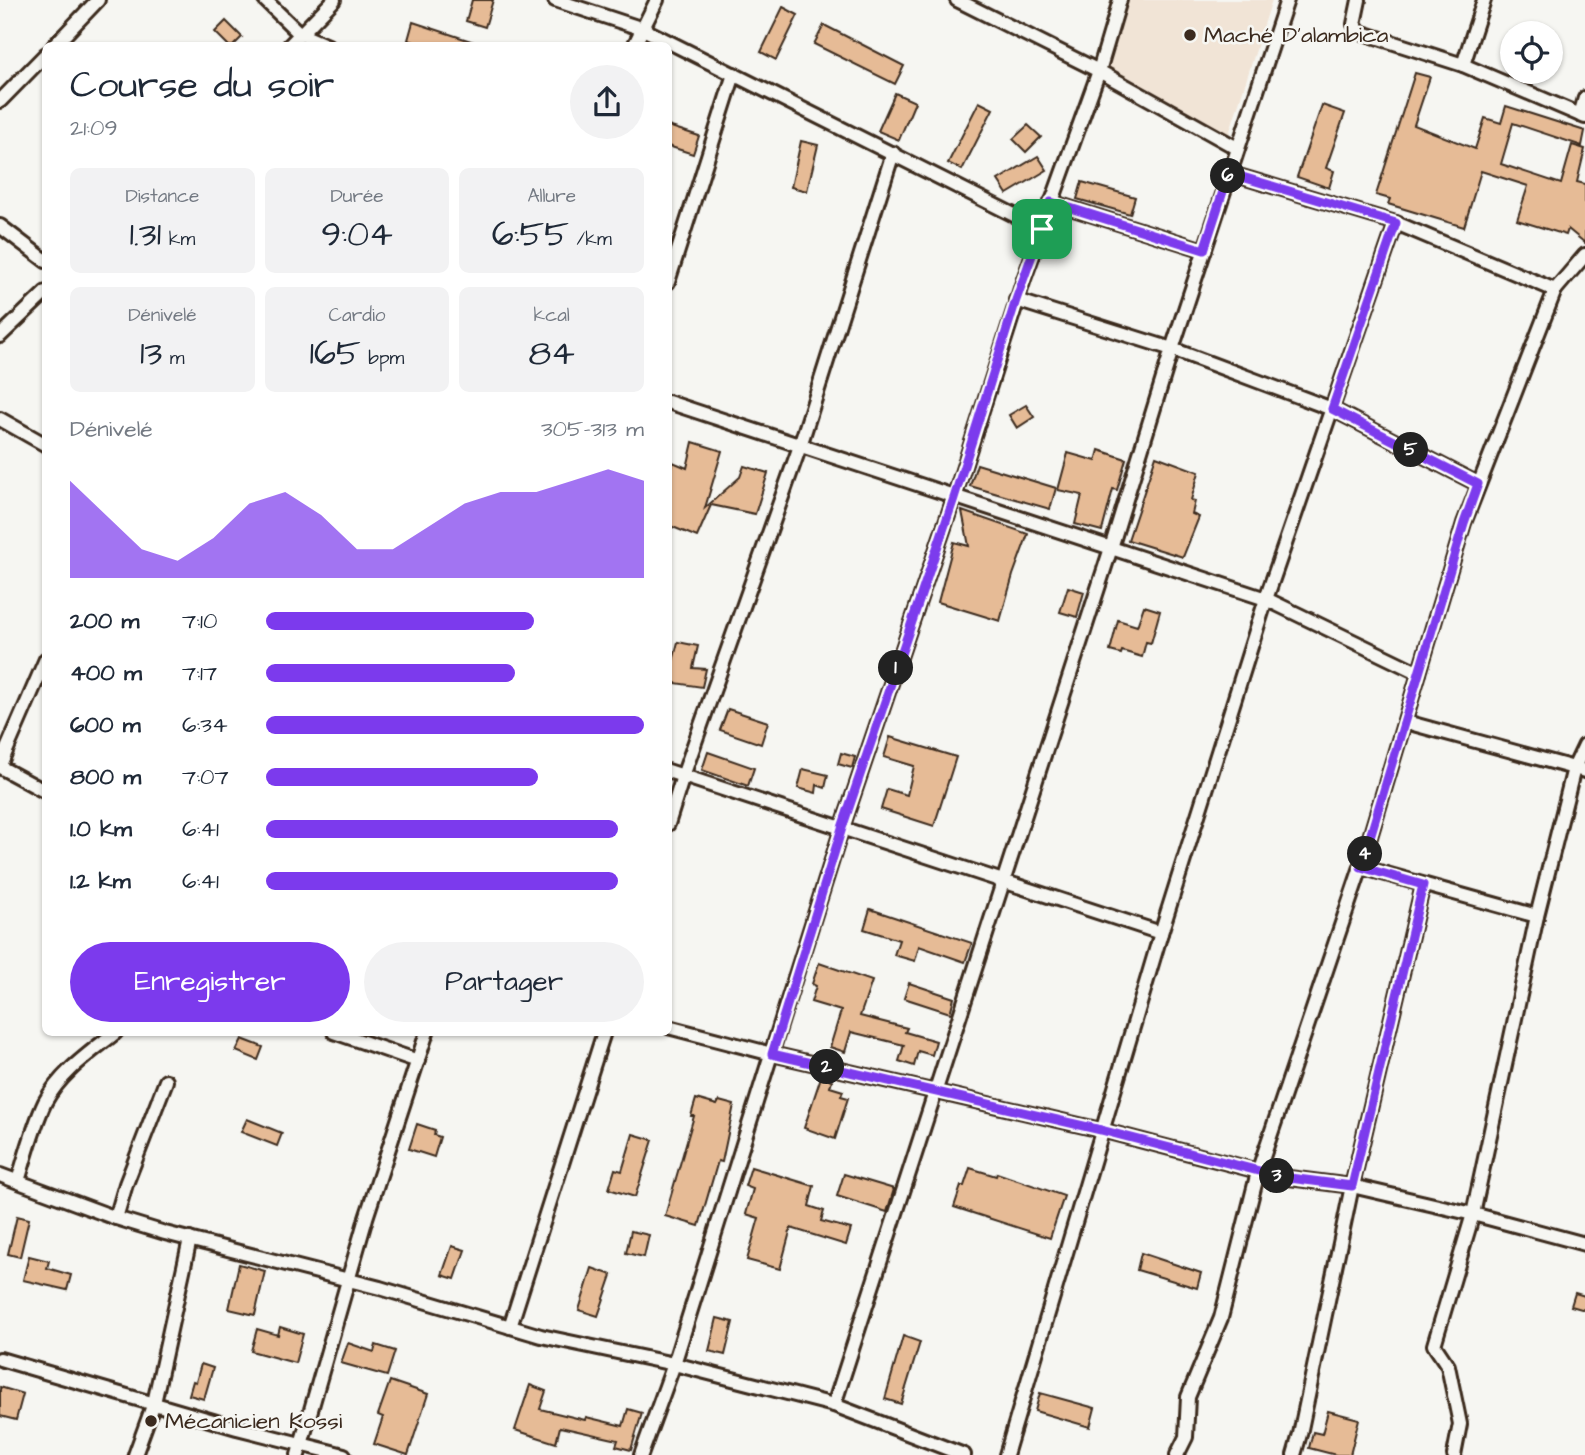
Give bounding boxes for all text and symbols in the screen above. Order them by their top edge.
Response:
place label: Maché D'alambica [1204,19,1389,51]
map controls [1500,21,1563,84]
button: locate [1500,21,1563,84]
marker: Maché D'alambica [1182,27,1198,43]
text: Course du soir [70,60,335,112]
button: share [570,65,644,139]
text: 21:09 [70,112,118,144]
pin: 6 [1210,158,1246,194]
text: 6 [1222,162,1233,189]
text: Distance [125,183,199,210]
text: Durée [330,183,384,210]
text: Allure [527,183,576,210]
pin [1012,199,1072,259]
text: 1.31 [129,210,161,259]
text: 9:04 [321,210,393,259]
text: 6:55 [492,210,569,259]
icon: arrive [1023,210,1061,248]
text: km [161,226,195,253]
text: /km [569,226,612,253]
text: Dénivelé [128,302,197,329]
text: Cardio [329,302,385,329]
text: kcal [533,302,570,329]
text: 13 [140,329,162,378]
text: 165 [310,329,361,378]
text: 84 [528,329,575,378]
text: m [162,345,185,372]
text: bpm [361,345,404,372]
text: Dénivelé [70,413,153,445]
text: 305–313 m [541,413,644,445]
pin: 5 [1394,433,1428,468]
text: 5 [1404,436,1417,463]
text: 200 m [70,605,139,637]
text: 7:10 [182,605,217,637]
pin: 1 [878,650,914,686]
text: 1 [894,654,897,681]
text: 400 m [70,657,142,689]
text: 7:17 [182,657,217,689]
text: 600 m [70,709,141,741]
text: 6:34 [182,709,228,741]
text: 800 m [70,761,141,793]
text: 7:07 [182,761,229,793]
text: 1.0 km [70,813,132,845]
text: 6:41 [182,813,219,845]
pin: 4 [1348,836,1382,872]
text: 4 [1358,840,1371,867]
text: 1.2 km [70,865,131,897]
text: 6:41 [182,865,219,897]
button: Enregistrer [70,942,350,1022]
button: Partager [364,942,644,1022]
pin: 2 [810,1050,844,1084]
text: 2 [821,1053,832,1080]
pin: 3 [1260,1158,1294,1194]
text: 3 [1272,1162,1281,1189]
place label: Mécanicien Kossi [165,1405,343,1437]
marker: Mécanicien Kossi [143,1413,159,1429]

